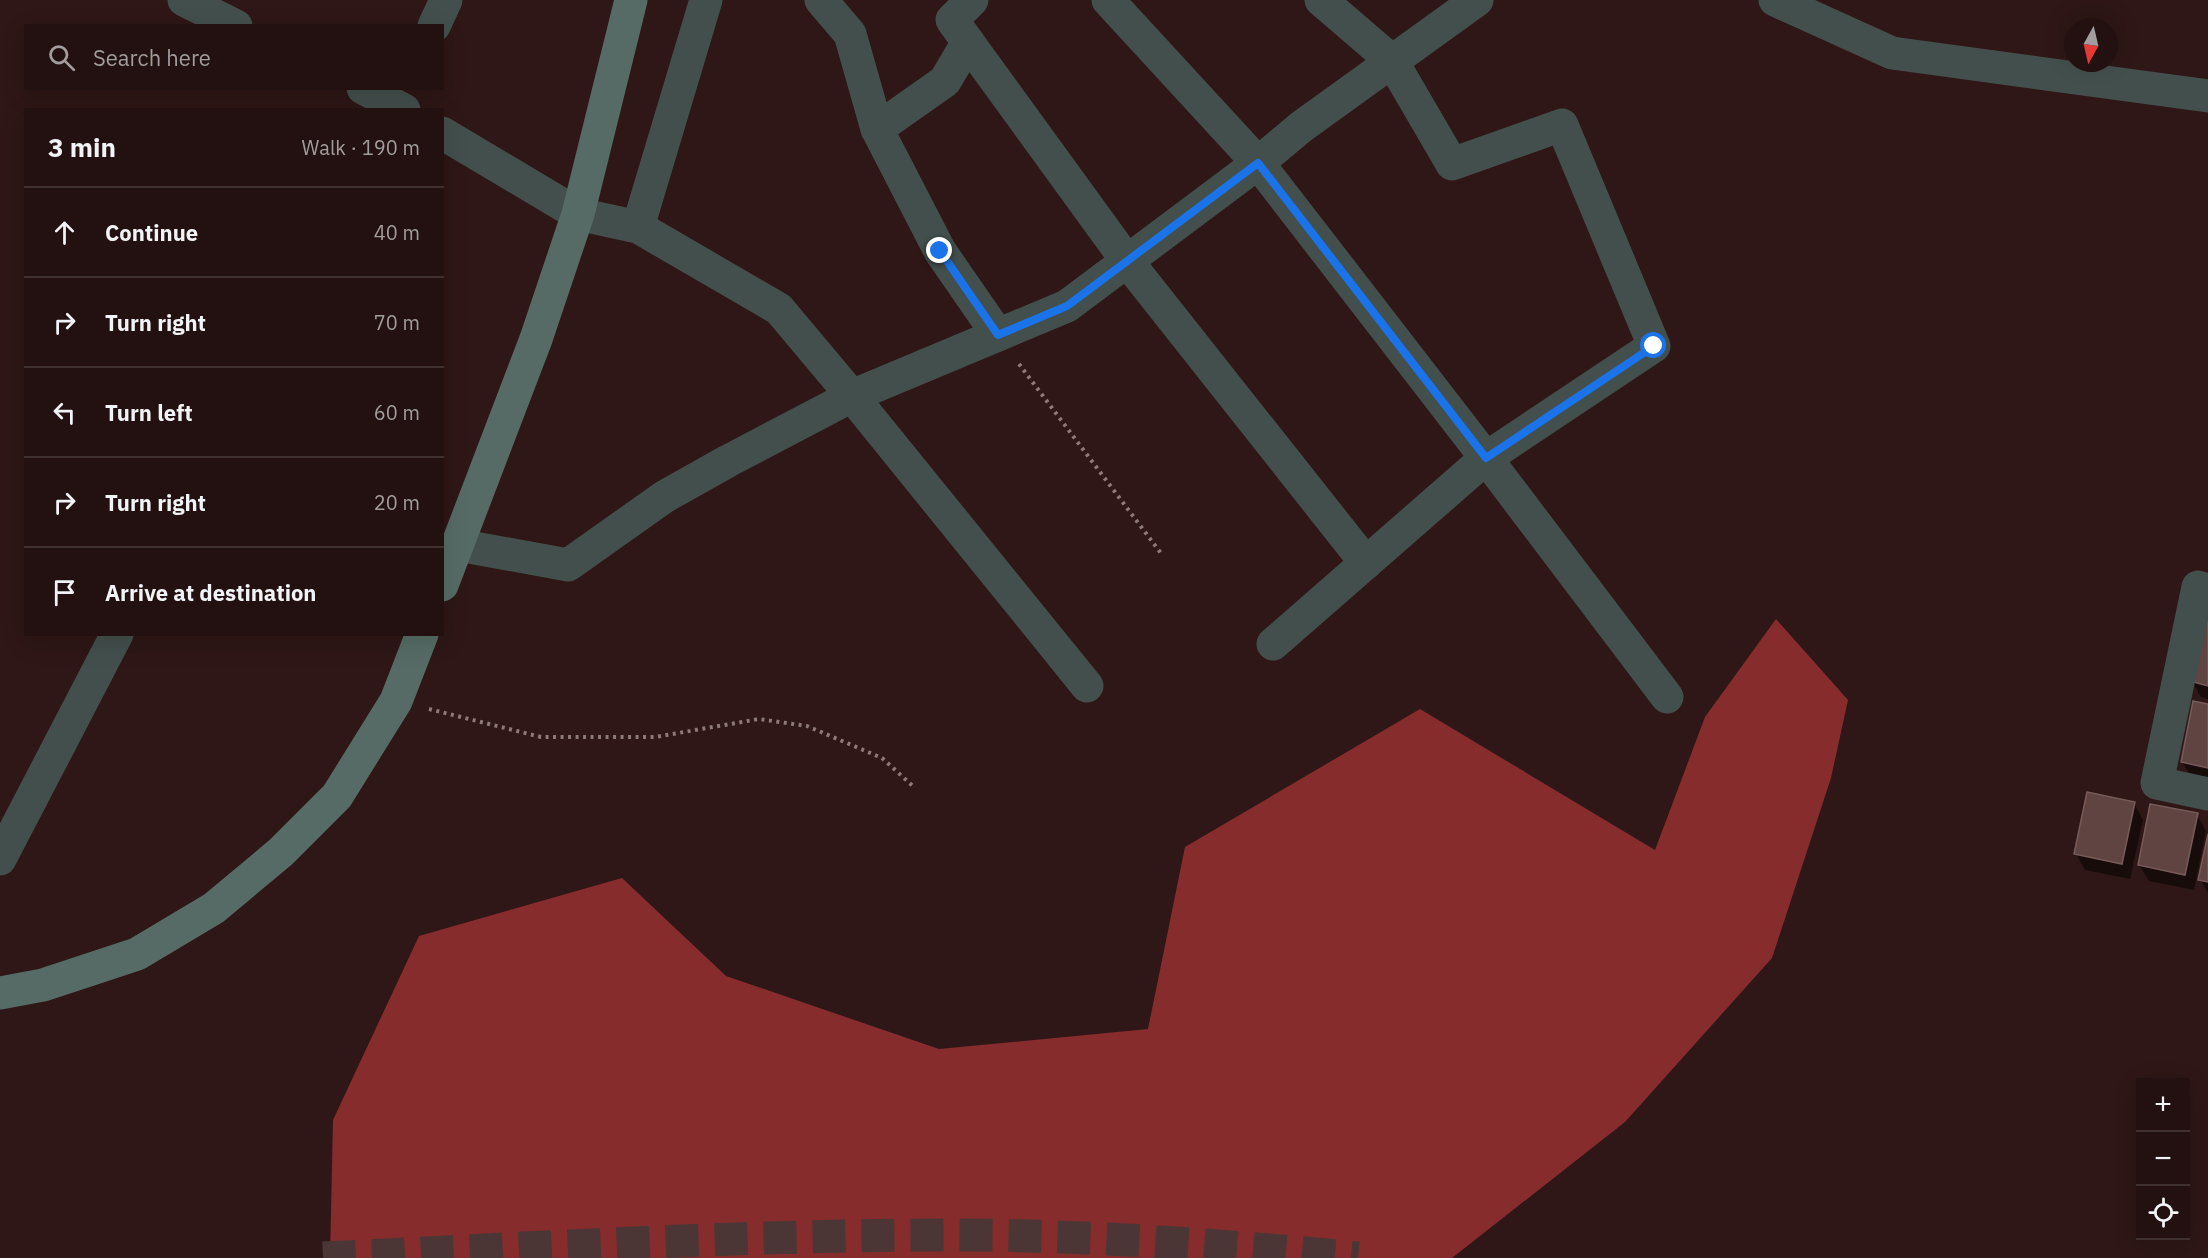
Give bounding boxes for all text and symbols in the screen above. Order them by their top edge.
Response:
north arrow [2064,18,2118,72]
search box [24,24,444,90]
icon: search [45,41,78,74]
text: Search here [93,43,211,72]
text: 3 min [48,130,116,164]
text: Walk · 190 m [302,134,420,161]
icon: ahead [48,216,81,249]
text: Continue [105,218,198,247]
text: 40 m [374,219,420,246]
route end [926,237,952,263]
icon: right [48,306,81,339]
text: Turn right [105,308,206,337]
text: 70 m [374,309,420,336]
route start [1640,332,1666,358]
icon: left [48,396,81,429]
text: Turn left [105,398,193,427]
text: 60 m [374,399,420,426]
icon: right [48,486,81,519]
text: Turn right [105,488,206,517]
text: 20 m [374,489,420,516]
icon: arrive [48,576,81,609]
text: Arrive at destination [105,578,316,607]
map controls [2136,1078,2190,1240]
button: + [2136,1078,2190,1132]
button: − [2136,1132,2190,1186]
button: locate [2136,1186,2190,1240]

